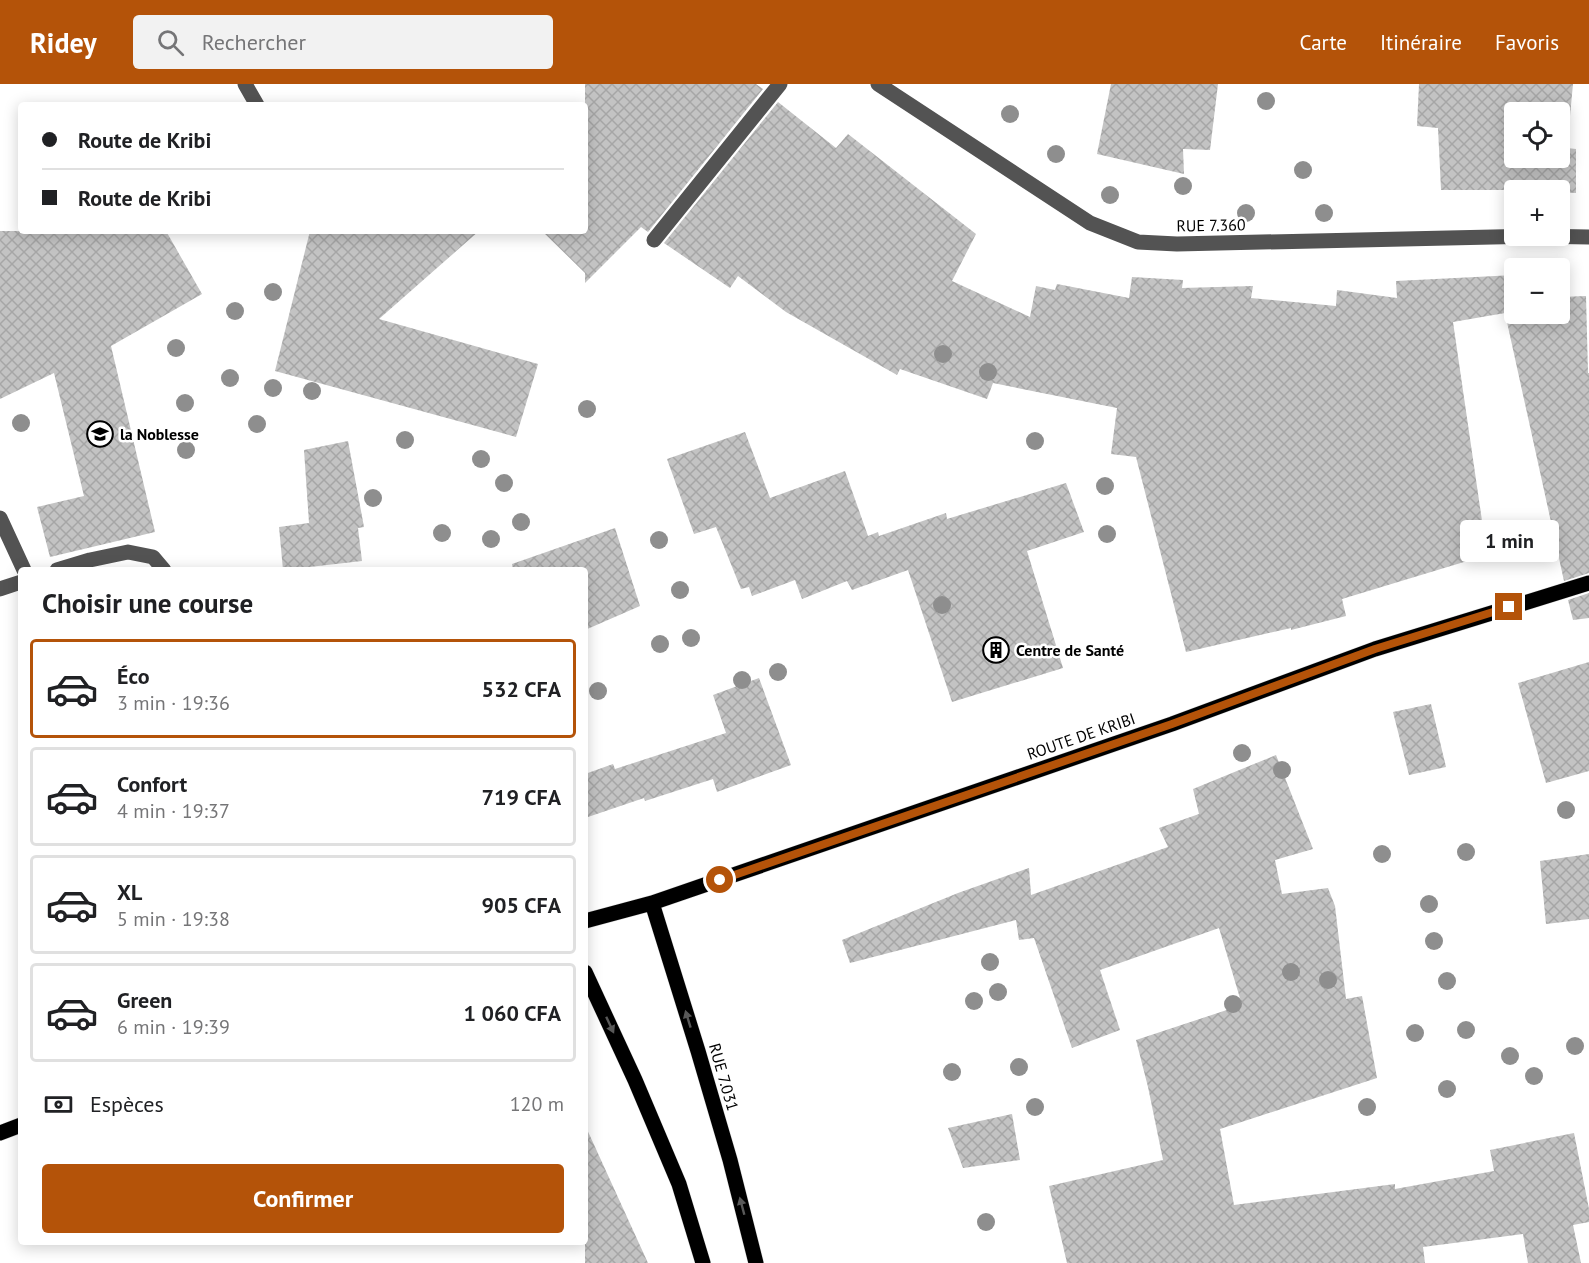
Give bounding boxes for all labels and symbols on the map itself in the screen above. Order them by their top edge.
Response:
street label: RUE 7.360 [1176,214,1246,236]
school or university icon: la Noblesse [85,419,115,449]
place label: la Noblesse [120,424,199,444]
callout: 1 min [1460,520,1558,562]
route end [1495,593,1522,620]
building icon: Centre de Santé [981,635,1011,665]
place label: Centre de Santé [1016,640,1124,660]
street label: ROUTE DE KRIBI [1024,708,1138,764]
route start [706,866,733,893]
one-way arrow [683,1010,692,1028]
one-way arrow [605,1017,614,1034]
street label: RUE 7.031 [705,1041,743,1113]
one-way arrow [736,1197,746,1216]

